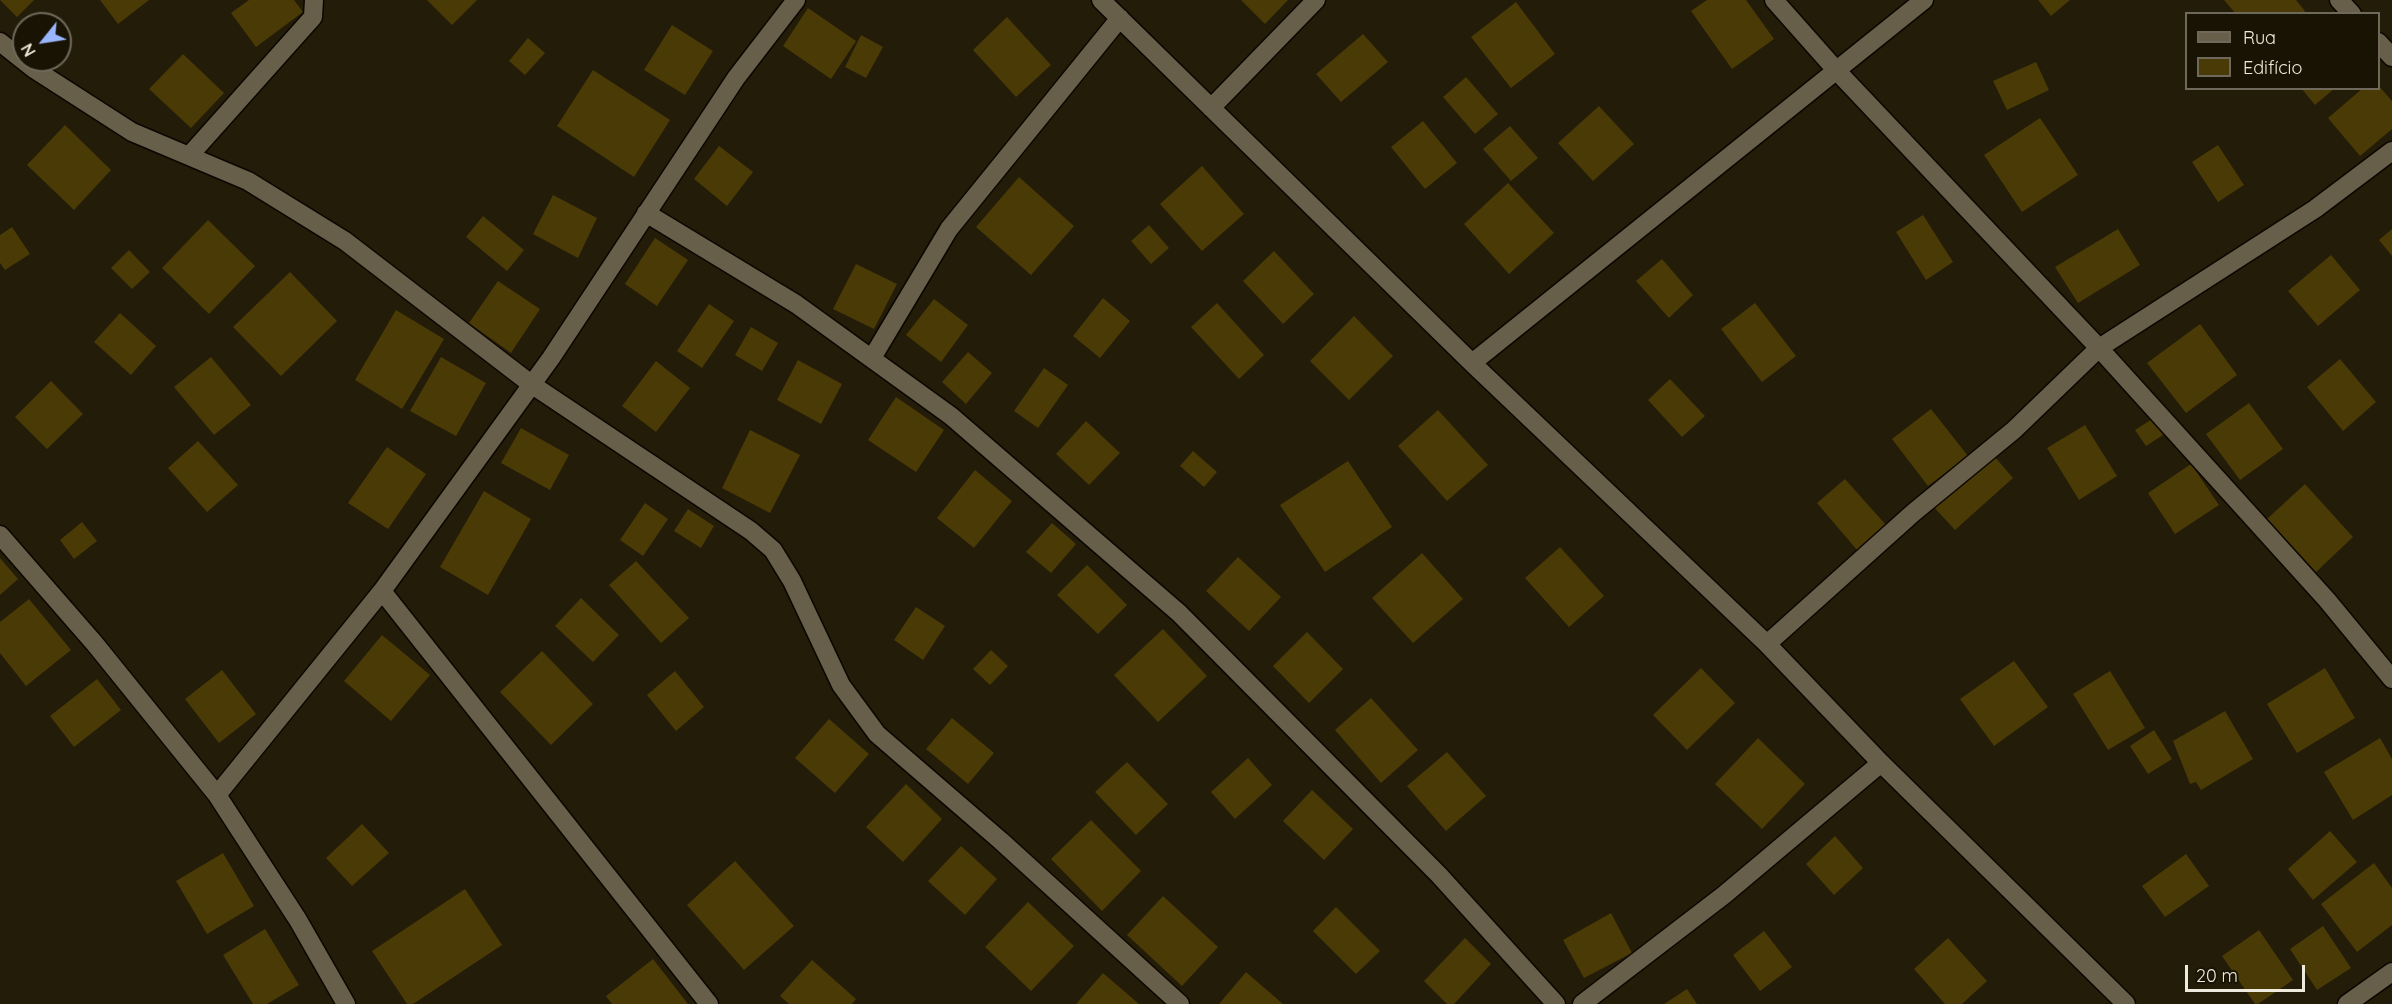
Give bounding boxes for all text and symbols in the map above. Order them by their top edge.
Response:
north arrow [12,12,72,72]
legend [2185,12,2380,90]
text: Rua [2243,26,2276,49]
text: N [17,40,40,60]
text: Edifício [2243,56,2302,79]
scale bar [2188,953,2308,991]
text: 20 m [2196,964,2238,987]

